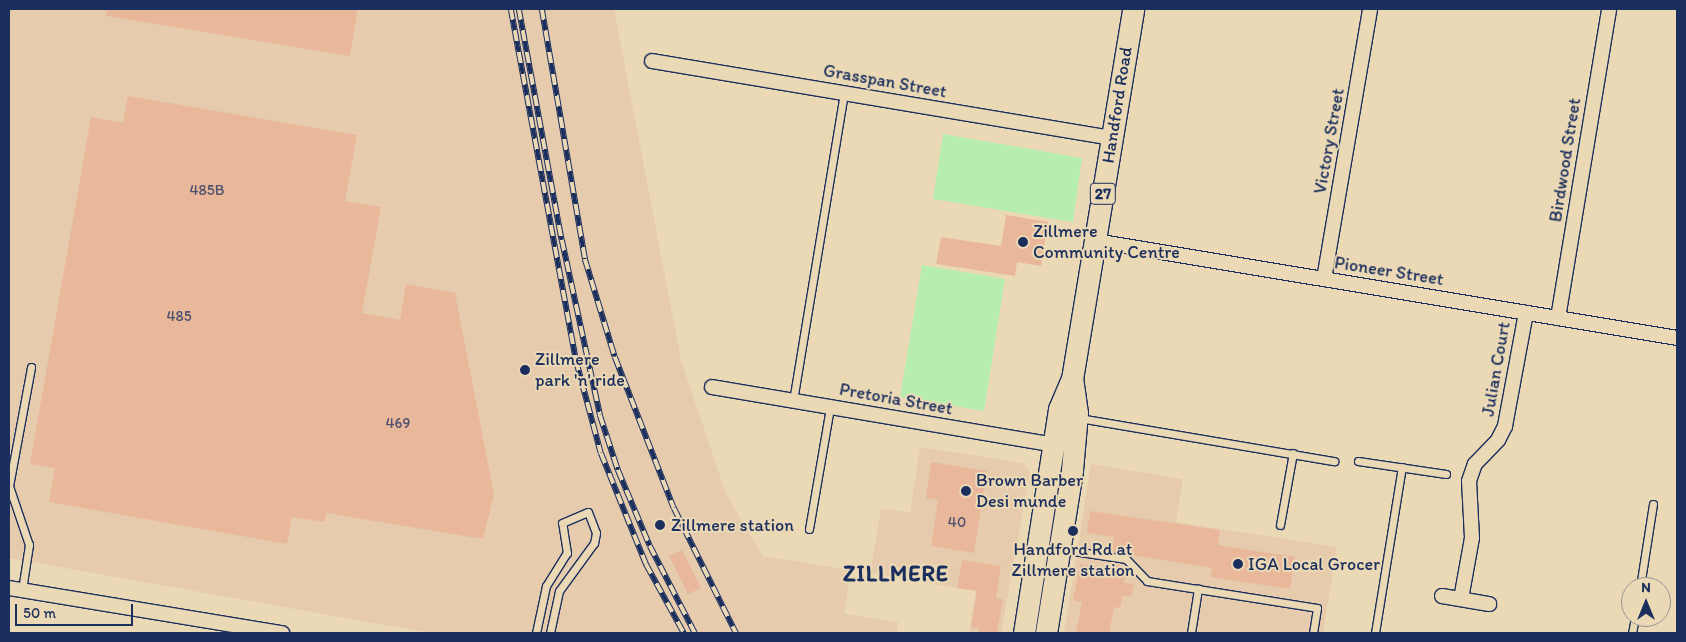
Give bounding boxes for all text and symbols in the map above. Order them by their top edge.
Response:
street label: Handford Road [1097,45,1137,165]
street label: Grasspan Street [822,60,948,102]
street label: Victory Street [1309,87,1349,195]
street label: Birdwood Street [1545,97,1585,223]
road number: 27 [1089,180,1117,208]
house number: 485B [190,182,224,200]
place label: Zillmere Community Centre [1033,221,1180,264]
marker: Zillmere Community Centre [1017,236,1029,248]
street label: Pioneer Street [1333,252,1445,290]
house number: 485 [166,308,192,326]
street label: Julian Court [1477,320,1515,418]
place label: Zillmere park 'n' ride [535,349,625,392]
marker: Zillmere park 'n' ride [519,364,531,376]
street label: Pretoria Street [838,378,954,420]
house number: 469 [386,415,410,433]
place label: Brown Barber Desi munde [976,470,1084,512]
marker: Brown Barber Desi munde [960,485,972,497]
place label: Zillmere station [671,514,794,536]
house number: 40 [948,514,966,532]
marker: Zillmere station [653,518,667,532]
marker: Handford Rd at Zillmere station [1067,525,1079,537]
place label: Handford Rd at Zillmere station [1011,539,1135,582]
place label: IGA Local Grocer [1248,553,1380,575]
marker: IGA Local Grocer [1232,558,1244,570]
district label: ZILLMERE [842,561,950,587]
north arrow [1621,577,1671,627]
text: N [1641,579,1651,596]
scale bar [18,594,135,626]
text: 50 m [23,604,56,622]

